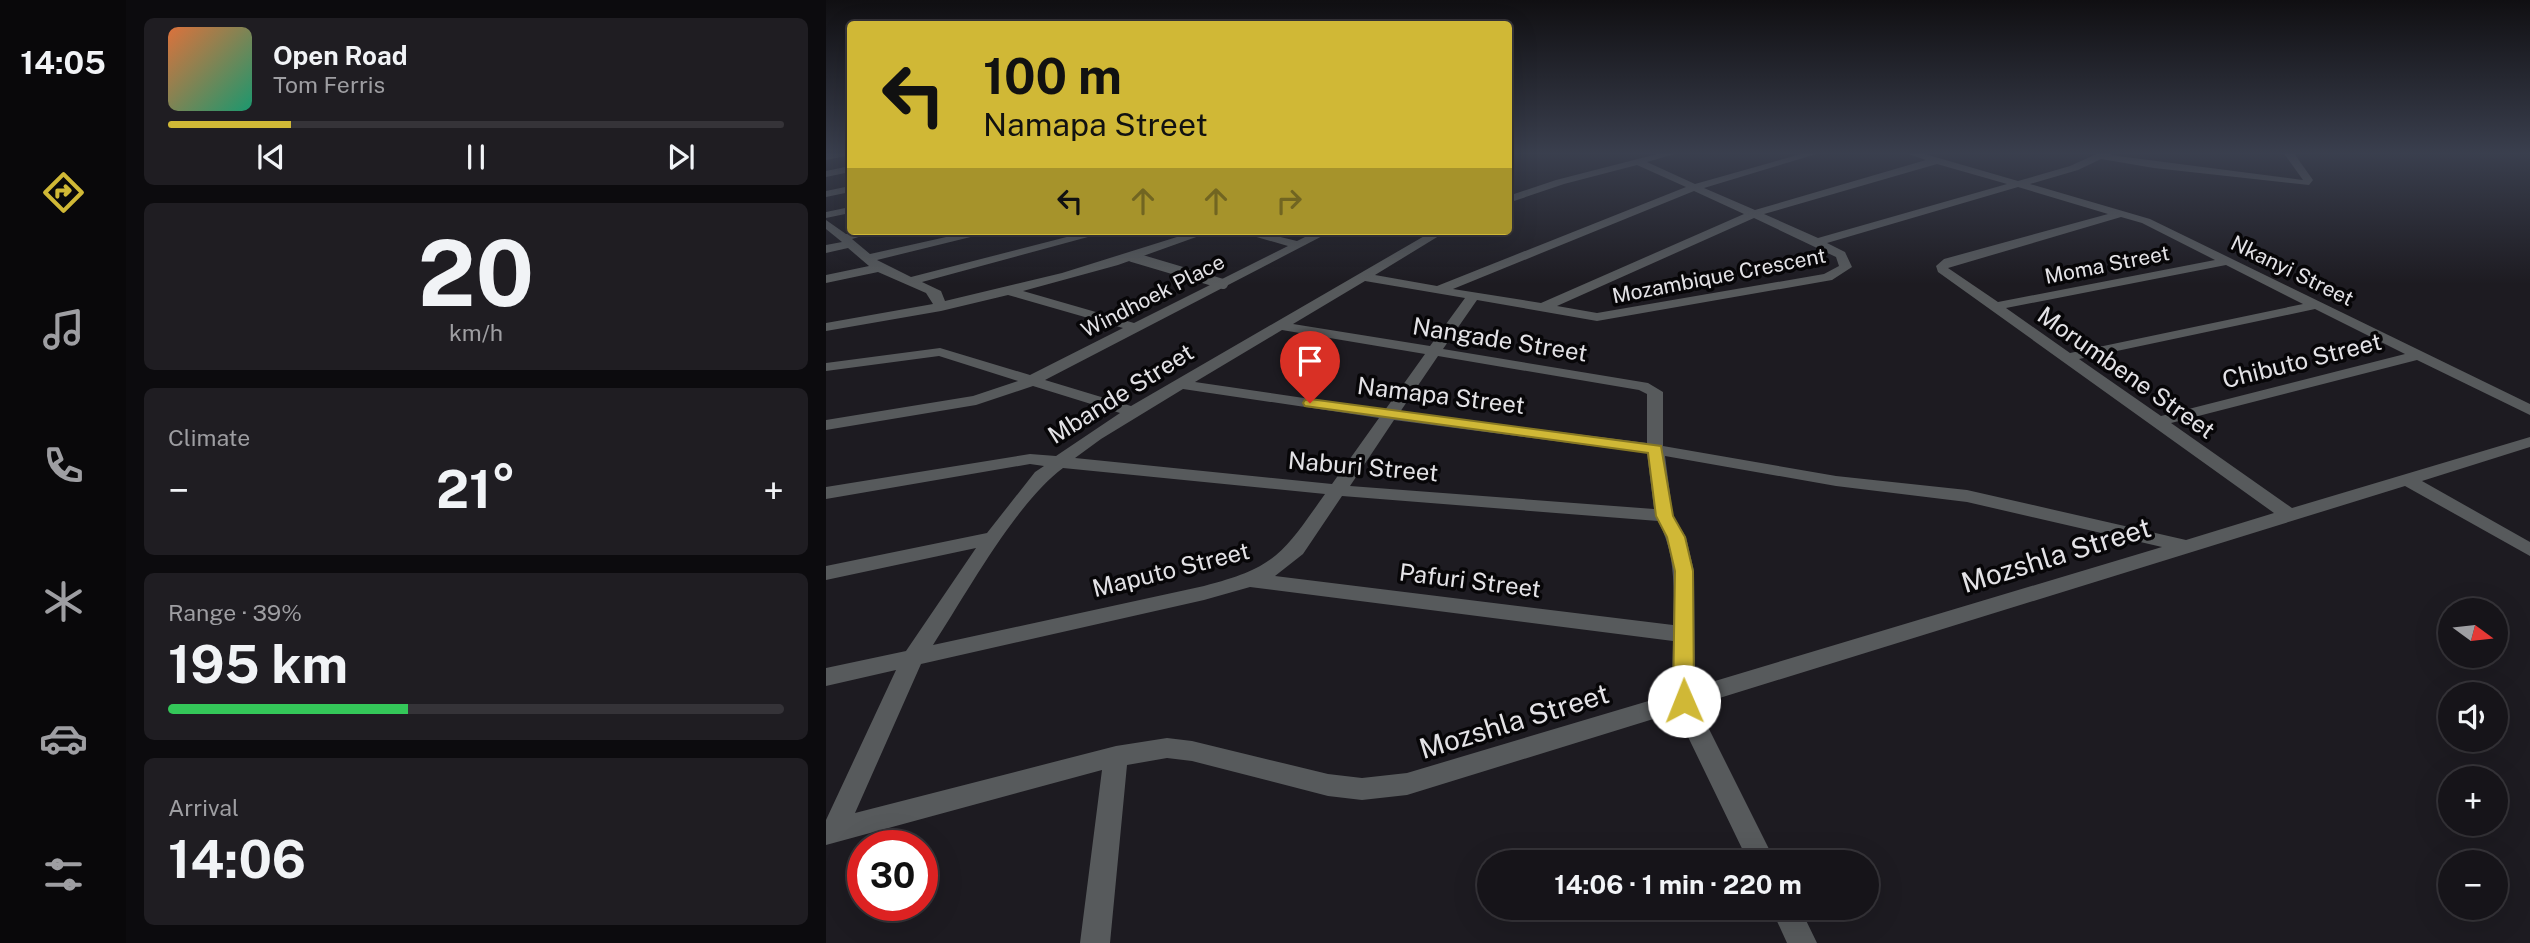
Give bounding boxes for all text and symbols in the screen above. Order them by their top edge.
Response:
text: Open Road [273,40,408,71]
text: 14:05 [20,44,106,81]
text: 100 m [983,47,1122,105]
icon: left [868,49,959,140]
text: Tom Ferris [273,71,385,98]
text: Namapa Street [983,106,1208,143]
icon: previous [252,138,290,176]
icon: pause [457,138,495,176]
icon: next [662,138,700,176]
icon: directions [39,168,88,217]
icon: left [1051,182,1089,220]
icon: ahead [1124,182,1162,220]
icon: ahead [1197,182,1235,220]
icon: right [1270,182,1308,220]
text: 20 [418,220,534,326]
street label: Nkanyi Street [2227,230,2358,311]
street label: Moma Street [2042,240,2171,289]
street label: Mozambique Crescent [1610,243,1828,309]
street label: Windhoek Place [1077,249,1229,342]
street label: Morumbene Street [2033,300,2221,444]
icon: music [39,305,88,354]
street label: Nangade Street [1411,311,1590,367]
text: km/h [449,319,503,346]
street label: Chibuto Street [2219,327,2384,393]
pin [1280,331,1340,403]
street label: Mbande Street [1043,337,1198,449]
icon: arrive [1291,342,1329,380]
street label: Namapa Street [1356,371,1527,419]
text: Climate [168,424,250,451]
icon: phone [39,441,88,490]
street label: Naburi Street [1287,445,1439,487]
text: 21° [436,459,516,520]
text: − [168,468,189,513]
text: + [763,468,784,513]
street label: Mozshla Street [1957,510,2155,599]
street label: Maputo Street [1089,536,1252,602]
street label: Pafuri Street [1398,557,1543,603]
icon: climate [39,577,88,626]
north arrow [2438,598,2508,668]
map controls [2438,598,2508,920]
text: Range · 39% [168,599,302,626]
text: 195 km [168,634,348,695]
position arrow [1647,664,1721,738]
street label: Mozshla Street [1415,676,1613,765]
button: sound [2438,682,2508,752]
icon: car [39,714,88,763]
button: + [2438,766,2508,836]
text: Arrival [168,794,239,821]
text: 14:06 [168,829,306,890]
speed limit sign: 30 [847,830,938,921]
icon: filters [39,850,88,899]
button: − [2438,850,2508,920]
text: 14:06 · 1 min · 220 m [1554,869,1802,900]

